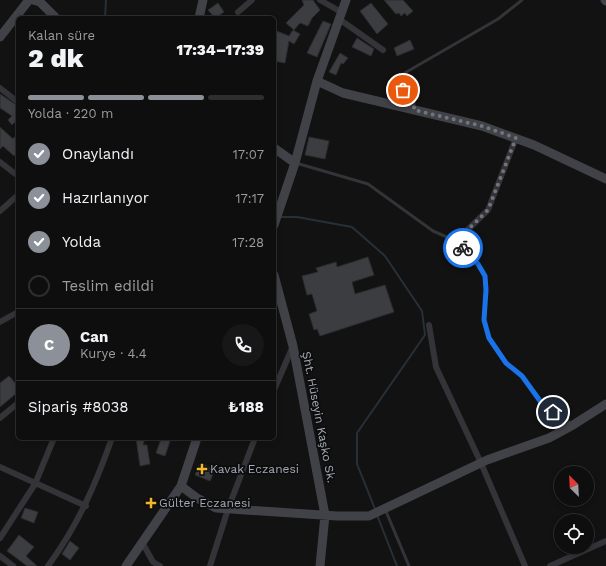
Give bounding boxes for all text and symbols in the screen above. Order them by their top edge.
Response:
text: Kalan süre [28,28,95,43]
text: 17:34–17:39 [177,41,264,59]
text: 2 dk [28,43,84,73]
pin [386,73,420,107]
icon: bag [392,79,414,101]
text: Yolda · 220 m [28,106,113,121]
icon: check [28,143,50,165]
text: Onaylandı [62,145,134,163]
text: 17:07 [233,147,264,162]
icon: check [28,187,50,209]
text: Hazırlanıyor [62,189,149,207]
text: 17:17 [235,191,264,206]
courier [443,228,483,268]
icon: check [28,231,50,253]
text: Yolda [62,233,101,251]
text: 17:28 [232,235,264,250]
icon: bike [452,237,474,259]
text: Teslim edildi [62,277,154,295]
button: phone [222,324,264,366]
text: Can [80,328,108,346]
text: C [44,336,54,354]
text: Kurye · 4.4 [80,346,147,361]
street label: Şht. Hüseyin Kaşko Sk. [299,350,339,484]
pin [536,395,570,429]
text: Sipariş #8038 [28,398,128,416]
text: ₺188 [228,398,264,416]
icon: home [542,401,564,423]
place label: Kavak Eczanesi [210,462,299,476]
marker: Kavak Eczanesi [197,464,207,474]
north arrow [554,466,594,506]
map controls [554,466,594,554]
place label: Gülter Eczanesi [159,496,250,510]
marker: Gülter Eczanesi [146,498,156,508]
button: locate [554,514,594,554]

